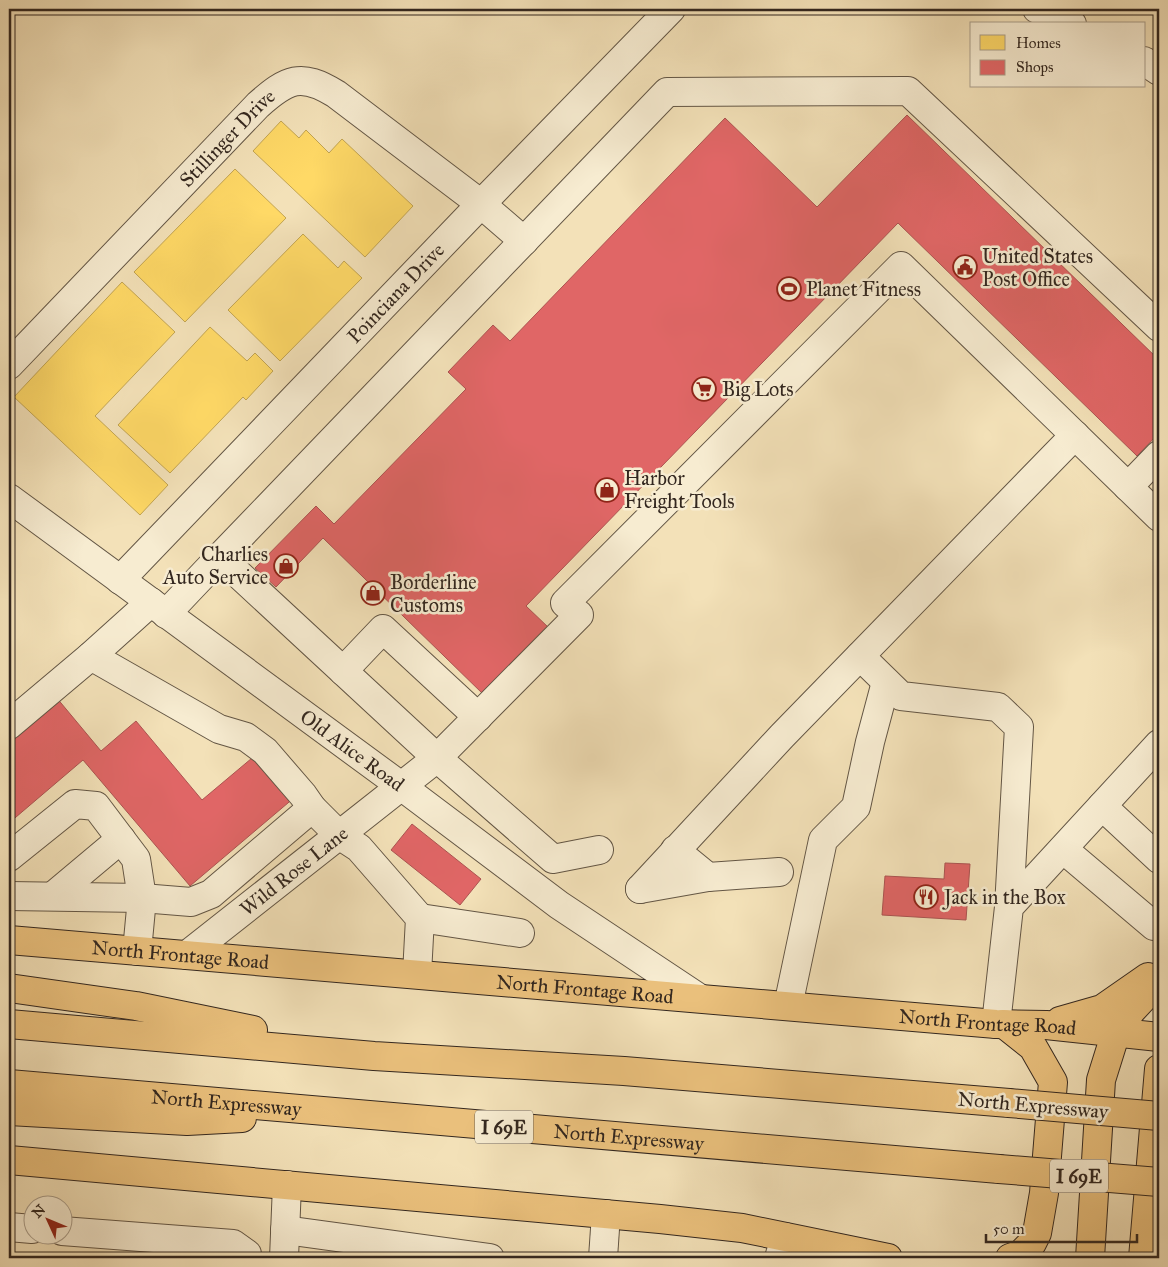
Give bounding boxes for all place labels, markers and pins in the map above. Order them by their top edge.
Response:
place label: United States Post Office [982,244,1093,291]
public building icon: United States Post Office [952,254,978,280]
sports icon: Planet Fitness [776,276,802,302]
place label: Planet Fitness [806,277,921,301]
supermarket icon: Big Lots [691,376,717,402]
place label: Big Lots [722,377,794,402]
place label: Harbor Freight Tools [624,466,735,514]
shop icon: Harbor Freight Tools [594,477,620,503]
place label: Charlies Auto Service [162,542,268,589]
shop icon: Charlies Auto Service [273,553,299,579]
place label: Borderline Customs [390,570,477,617]
shop icon: Borderline Customs [360,580,386,606]
restaurant icon: Jack in the Box [913,884,939,910]
place label: Jack in the Box [942,885,1066,910]

